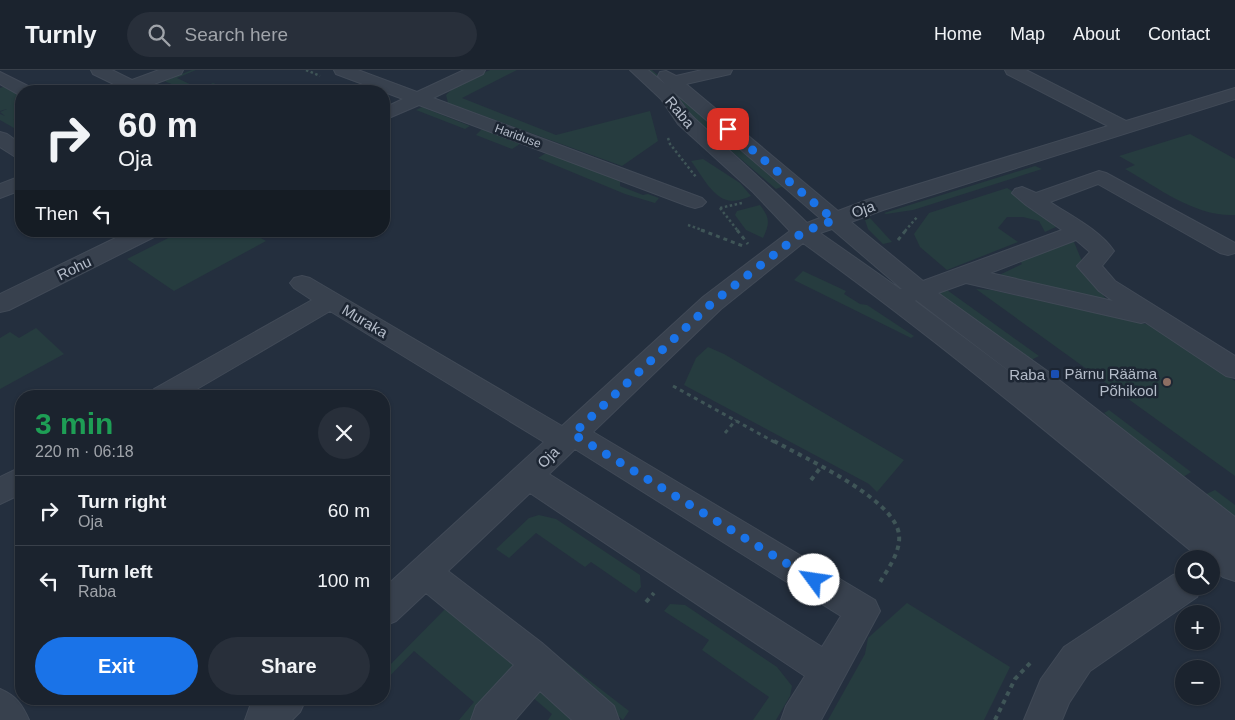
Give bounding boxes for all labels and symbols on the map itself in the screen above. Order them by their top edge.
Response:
street label: Raba [662,93,698,132]
pin [707,108,749,150]
street label: Hariduse [493,121,543,151]
street label: Oja [849,197,877,221]
street label: Rohu [54,253,94,283]
street label: Muraka [339,301,391,342]
place label: Pärnu Rääma Põhikool [1064,365,1158,399]
place label: Raba [1009,366,1046,383]
marker: Raba [1049,368,1061,380]
marker: Pärnu Rääma Põhikool [1161,376,1173,388]
street label: Oja [534,442,563,471]
position arrow [787,553,839,605]

